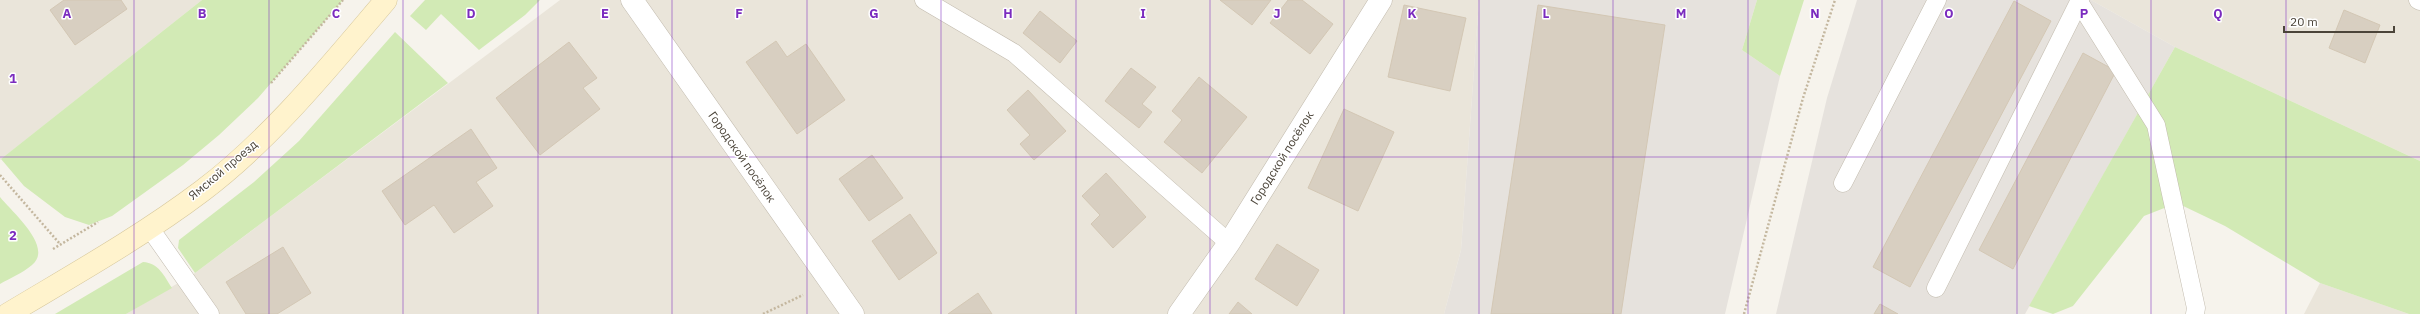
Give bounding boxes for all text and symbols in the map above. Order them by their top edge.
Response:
text: A [63,5,72,22]
text: B [198,5,207,22]
text: C [332,5,341,22]
text: D [466,5,476,22]
text: E [601,5,609,22]
text: F [735,5,743,22]
text: G [869,5,879,22]
text: H [1003,5,1013,22]
text: I [1140,5,1146,22]
text: J [1273,5,1281,22]
text: K [1407,5,1417,22]
text: L [1543,5,1550,22]
text: M [1676,5,1686,22]
text: N [1810,5,1820,22]
text: O [1944,5,1954,22]
text: P [2080,5,2089,22]
text: Q [2213,5,2223,22]
scale bar [2284,8,2394,34]
text: 20 m [2290,14,2318,29]
text: 1 [9,70,17,87]
street label: Городской посёлок [705,108,780,205]
street label: Городской посёлок [1247,108,1317,207]
street label: Ямской проезд [185,136,260,203]
text: 2 [9,227,17,244]

